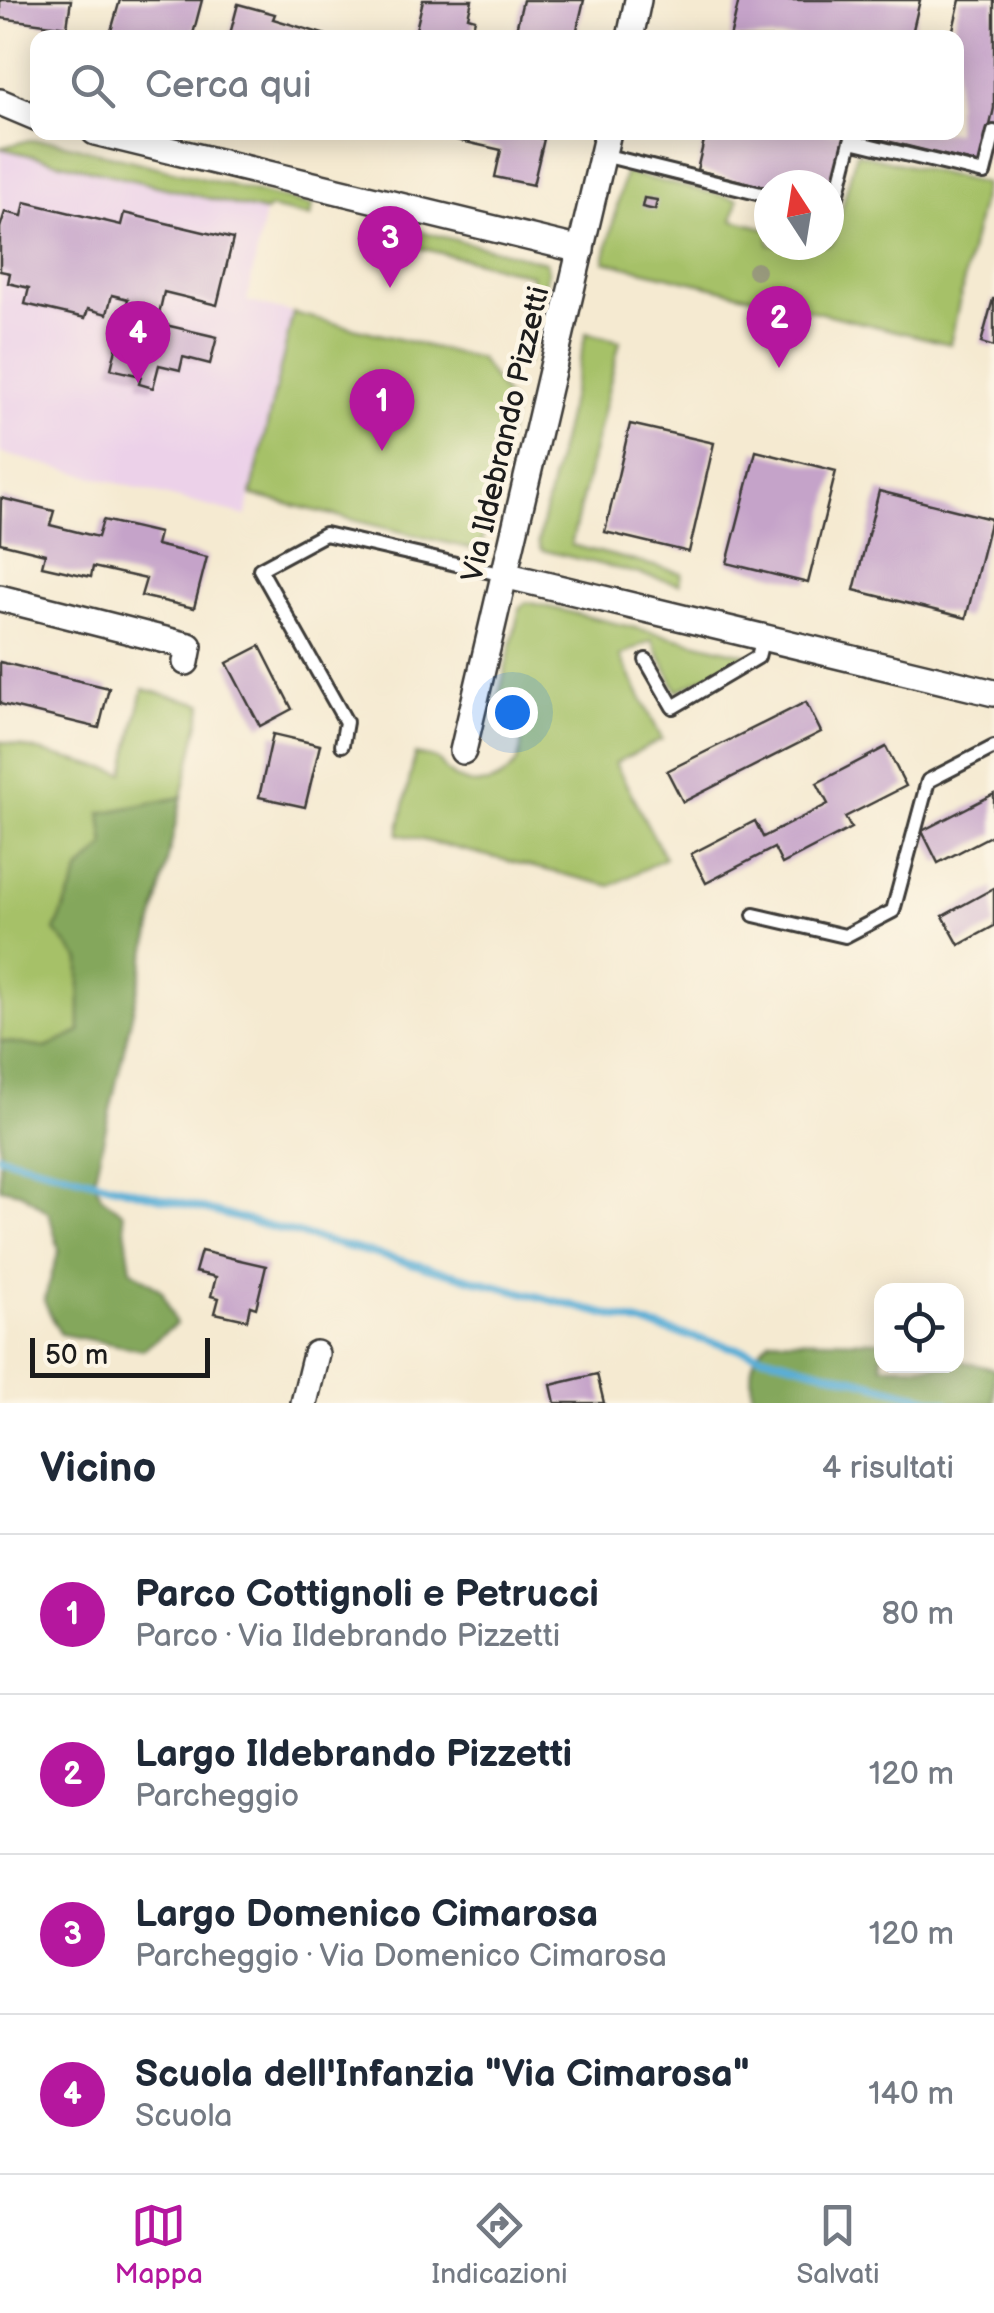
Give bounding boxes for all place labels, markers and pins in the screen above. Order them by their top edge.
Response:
pin: 3 [358,206,422,288]
pin: 2 [746,286,812,368]
pin: 4 [106,300,170,383]
pin: 1 [350,368,414,451]

